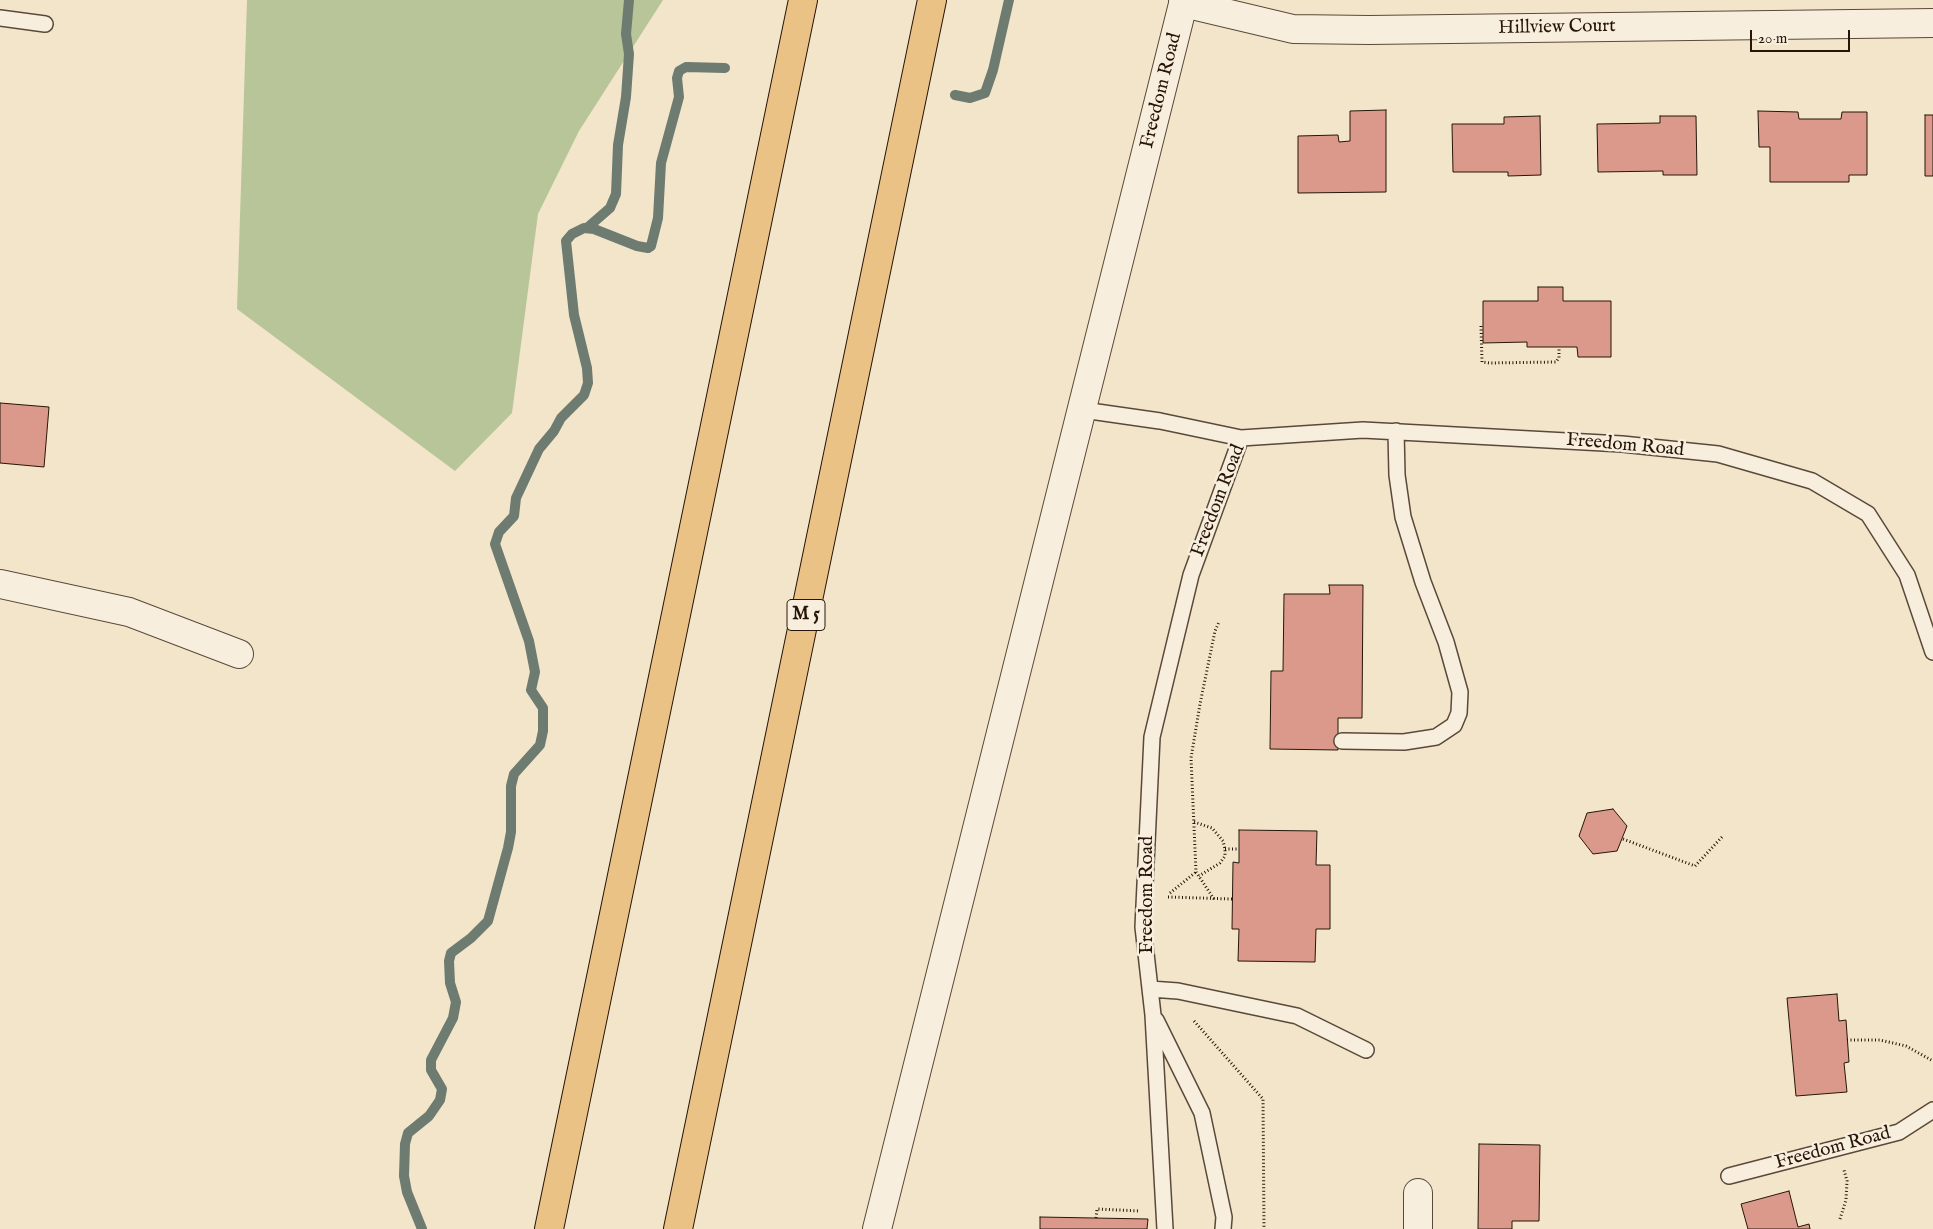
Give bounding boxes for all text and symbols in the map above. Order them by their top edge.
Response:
street label: Hillview Court [1498,16,1616,40]
scale bar [1753,20,1853,52]
text: 20 m [1758,29,1787,48]
street label: Freedom Road [1137,31,1187,151]
street label: Freedom Road [1565,429,1685,463]
street label: Freedom Road [1187,442,1251,560]
road number: M 5 [787,600,825,630]
street label: Freedom Road [1137,836,1159,954]
street label: Freedom Road [1773,1123,1893,1175]

